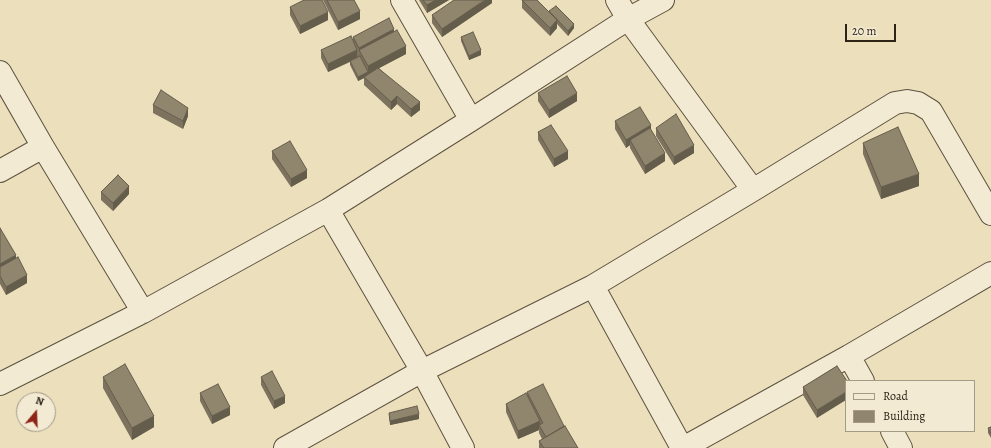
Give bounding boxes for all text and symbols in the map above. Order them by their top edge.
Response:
scale bar [847,16,898,42]
text: 20 m [852,23,876,39]
legend [845,380,975,432]
text: Road [883,388,908,404]
north arrow [16,392,56,432]
text: N [34,393,46,410]
text: Building [883,408,925,424]

